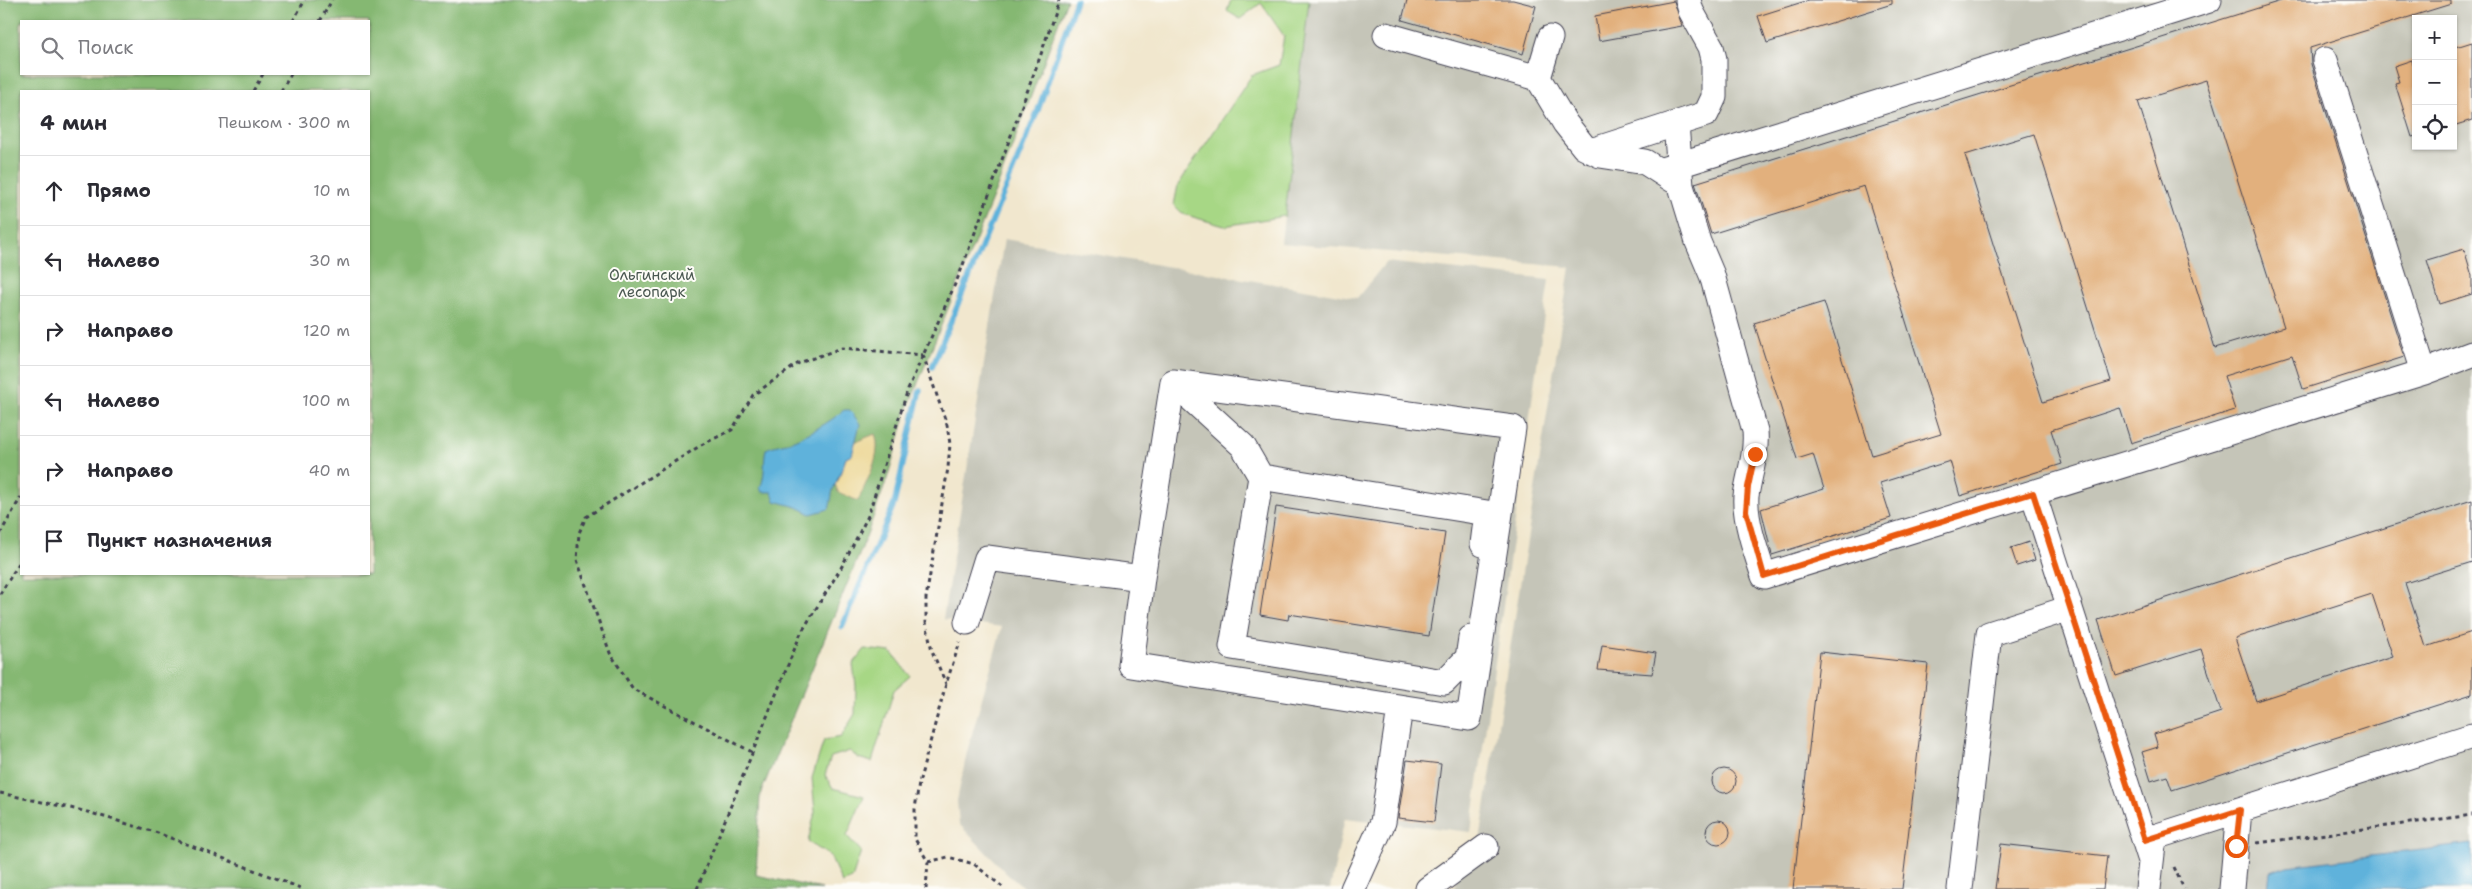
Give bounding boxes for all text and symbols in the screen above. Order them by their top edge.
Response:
map controls [2412,15,2457,150]
button: + [2412,15,2457,60]
search box [20,20,370,75]
icon: search [38,34,66,62]
text: Поиск [78,35,133,60]
button: − [2412,60,2457,105]
button: locate [2412,105,2457,150]
text: 4 мин [40,109,107,137]
text: Пешком · 300 m [218,112,350,133]
icon: ahead [40,177,68,205]
text: Прямо [87,178,151,203]
text: 10 m [313,180,350,201]
icon: left [40,247,68,275]
text: Налево [87,248,160,273]
text: 30 m [309,250,350,271]
park label: Ольгинский лесопарк [609,265,695,302]
icon: right [40,317,68,345]
text: Направо [87,318,173,343]
text: 120 m [303,320,350,341]
icon: left [40,387,68,415]
text: Налево [87,388,160,413]
text: 100 m [302,390,350,411]
route end [1744,443,1767,466]
icon: right [40,457,68,485]
text: Направо [87,458,173,483]
text: 40 m [308,460,350,481]
icon: arrive [40,527,68,555]
text: Пункт назначения [87,528,272,553]
route start [2225,835,2248,858]

